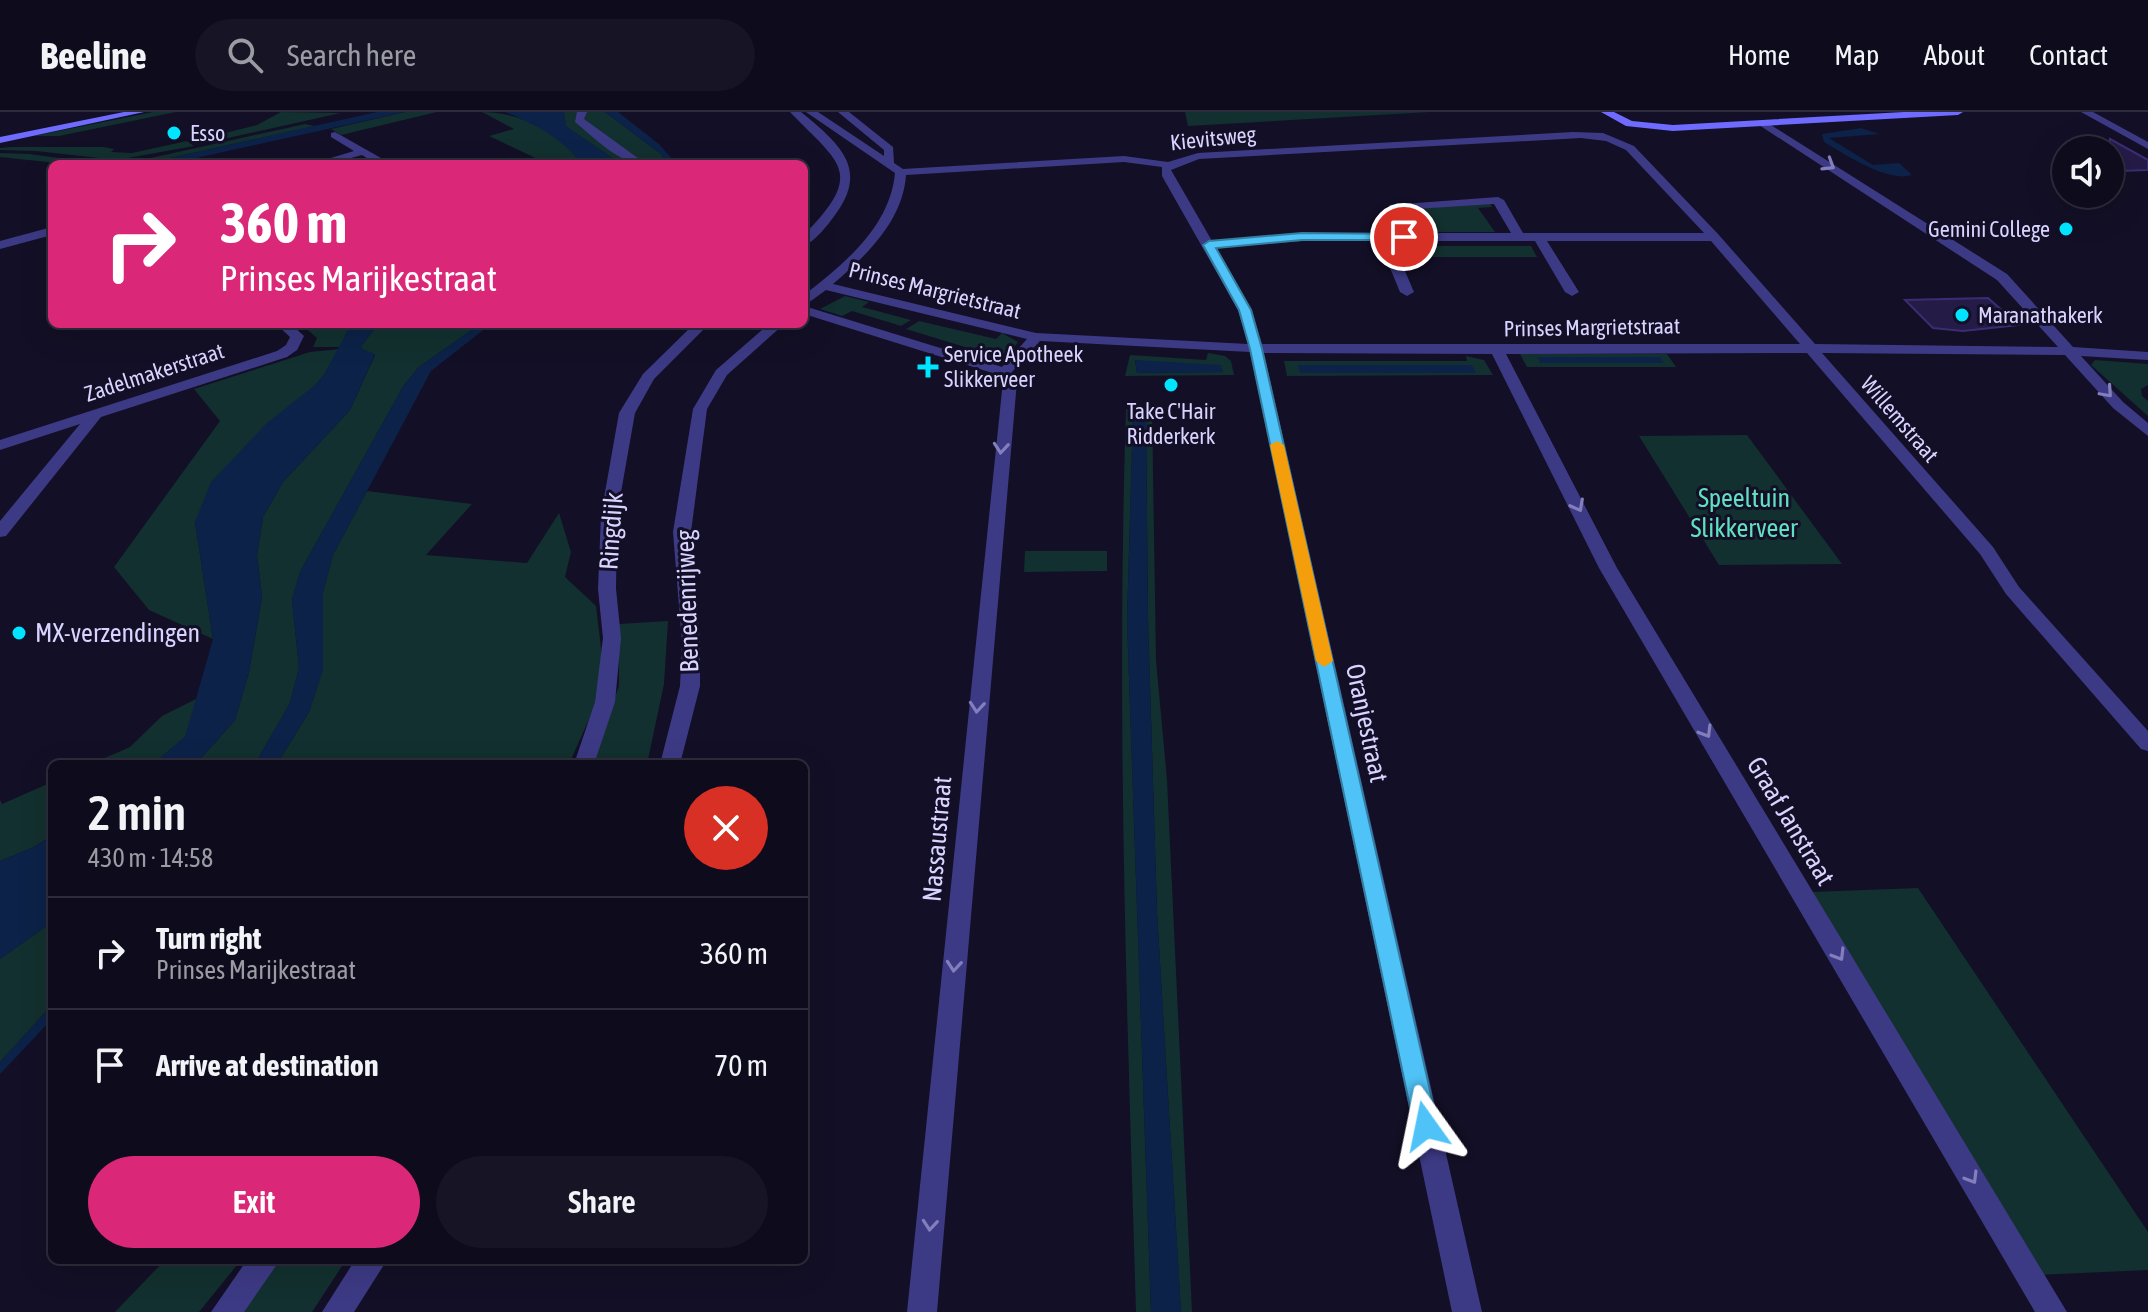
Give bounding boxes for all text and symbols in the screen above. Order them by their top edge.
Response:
search box [195,19,755,91]
icon: search [223,33,267,77]
text: Beeline [40,34,147,77]
text: Search here [287,38,416,72]
text: Home [1728,39,1790,71]
text: Map [1834,39,1879,71]
text: About [1923,39,1985,71]
text: Contact [2029,39,2108,71]
place label: Esso [190,120,225,146]
street label: Kievitsweg [1169,121,1258,155]
marker: Esso [165,124,183,142]
map controls [2052,136,2124,208]
button: sound [2052,136,2124,208]
one-way arrow [1820,155,1835,170]
text: 360 m [220,191,347,255]
icon: right [88,192,192,296]
pin [1370,203,1438,271]
icon: arrive [1382,215,1426,259]
place label: Gemini College [1928,216,2050,242]
marker: Gemini College [2057,220,2075,238]
street label: Prinses Margrietstraat [846,256,1024,324]
text: Prinses Marijkestraat [220,257,497,299]
place label: Maranathakerk [1978,302,2103,328]
marker: Maranathakerk [1953,306,1971,324]
street label: Prinses Margrietstraat [1503,312,1681,342]
street label: Zadelmakerstraat [81,337,227,407]
place label: Service Apotheek Slikkerveer [944,341,1083,392]
marker: Service Apotheek Slikkerveer [919,358,937,376]
street label: Willemstraat [1856,371,1944,467]
marker: Take C'Hair Ridderkerk [1162,376,1180,394]
one-way arrow [2098,383,2112,398]
place label: Take C'Hair Ridderkerk [1127,398,1216,449]
one-way arrow [993,442,1010,455]
park label: Speeltuin Slikkerveer [1690,483,1798,543]
street label: Ringdijk [593,491,629,571]
one-way arrow [1568,497,1583,512]
street label: Benedenrijweg [669,528,704,673]
place label: MX-verzendingen [35,618,200,648]
marker: MX-verzendingen [10,624,28,642]
street label: Oranjestraat [1340,661,1394,785]
one-way arrow [969,701,986,714]
one-way arrow [1696,723,1711,738]
street label: Graaf Janstraat [1741,751,1841,891]
street label: Nassaustraat [917,775,957,903]
text: 2 min [88,785,186,840]
button: close [684,786,768,870]
text: 430 m · 14:58 [88,843,213,873]
text: Turn right [156,921,262,955]
icon: right [88,931,132,975]
text: 360 m [700,936,768,970]
one-way arrow [1829,946,1845,961]
text: Prinses Marijkestraat [156,955,356,985]
one-way arrow [945,960,962,973]
icon: arrive [88,1043,132,1087]
text: Arrive at destination [156,1048,378,1082]
text: 70 m [714,1048,768,1082]
position arrow [1384,1084,1468,1168]
button: Exit [88,1156,420,1248]
button: Share [436,1156,768,1248]
one-way arrow [1963,1169,1978,1184]
one-way arrow [921,1219,938,1232]

